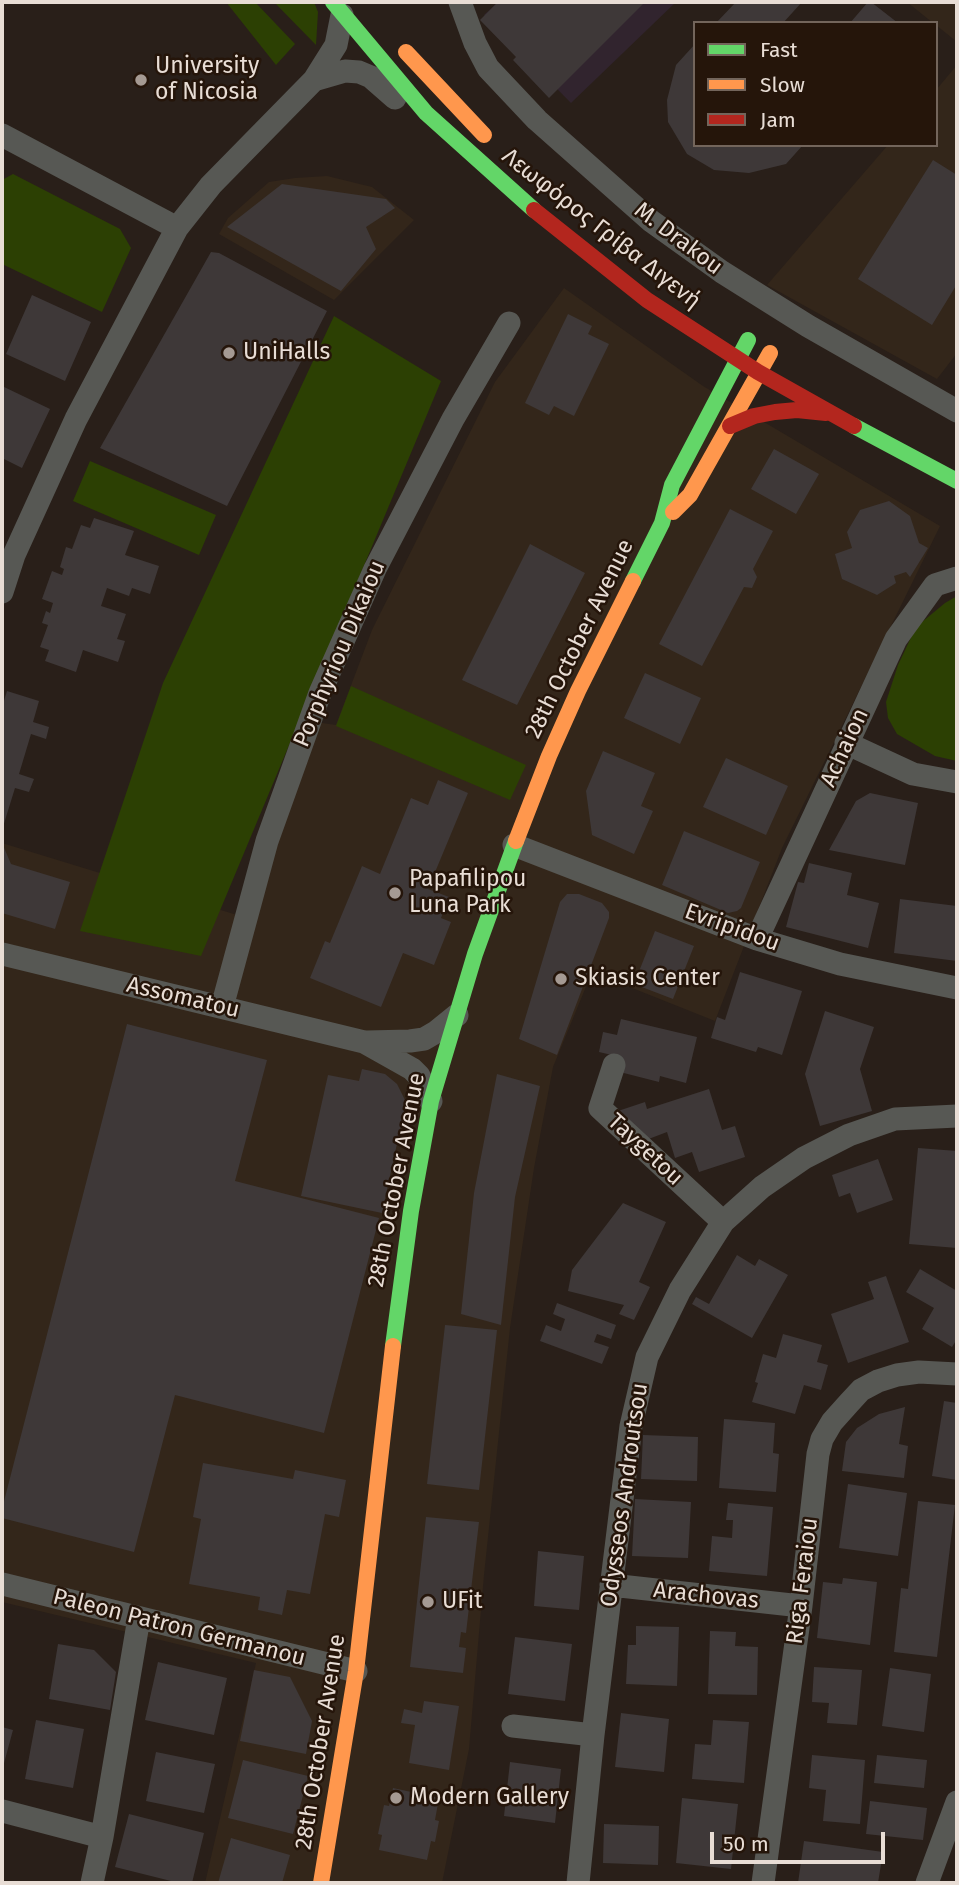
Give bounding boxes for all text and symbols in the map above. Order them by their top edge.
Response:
legend [693,21,938,147]
text: Fast [760,37,798,63]
place label: University of Nicosia [155,53,259,107]
marker: University of Nicosia [133,72,149,88]
text: Slow [760,72,805,98]
text: Jam [760,107,796,133]
street label: Λεωφόρος Γρίβα Διγενή [496,143,706,315]
street label: M. Drakou [628,197,728,281]
place label: UniHalls [243,339,330,367]
marker: UniHalls [221,345,237,361]
street label: 28th October Avenue [520,535,640,743]
street label: Porphyriou Dikaiou [288,557,392,751]
street label: Achaion [815,704,875,792]
place label: Papafilipou Luna Park [409,866,526,920]
marker: Papafilipou Luna Park [387,885,403,901]
street label: Evripidou [681,898,783,958]
place label: Skiasis Center [575,965,720,993]
marker: Skiasis Center [553,971,569,987]
street label: Assomatou [124,972,242,1024]
street label: 28th October Avenue [363,1070,431,1290]
street label: Taygetou [602,1108,688,1192]
street label: Odysseos Androutsou [596,1381,654,1609]
street label: Riga Feraiou [782,1516,824,1646]
street label: Arachovas [652,1577,760,1615]
street label: Paleon Patron Germanou [50,1583,308,1673]
place label: UFit [442,1588,483,1616]
marker: UFit [420,1594,436,1610]
street label: 28th October Avenue [290,1632,352,1852]
place label: Modern Gallery [410,1784,569,1812]
marker: Modern Gallery [388,1790,404,1806]
scale bar [714,1818,889,1862]
text: 50 m [723,1831,769,1857]

